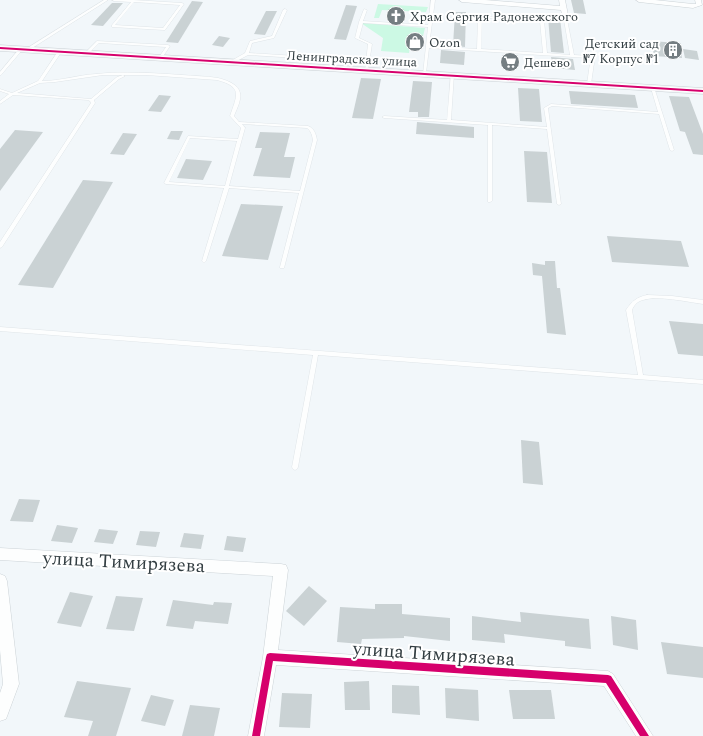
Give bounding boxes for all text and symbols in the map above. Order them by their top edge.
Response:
church icon: Храм Сергия Радонежского [385,5,407,27]
place label: Храм Сергия Радонежского [410,7,578,27]
shop icon: Ozon [404,31,426,53]
place label: Ozon [429,33,461,53]
place label: Детский сад №7 Корпус №1 [583,34,659,69]
building icon: Детский сад №7 Корпус №1 [662,39,684,61]
street label: Ленинградская улица [286,46,418,72]
supermarket icon: Дешево [499,51,521,73]
place label: Дешево [524,53,570,73]
street label: улица Тимирязева [41,544,206,581]
street label: улица Тимирязева [351,634,517,675]

